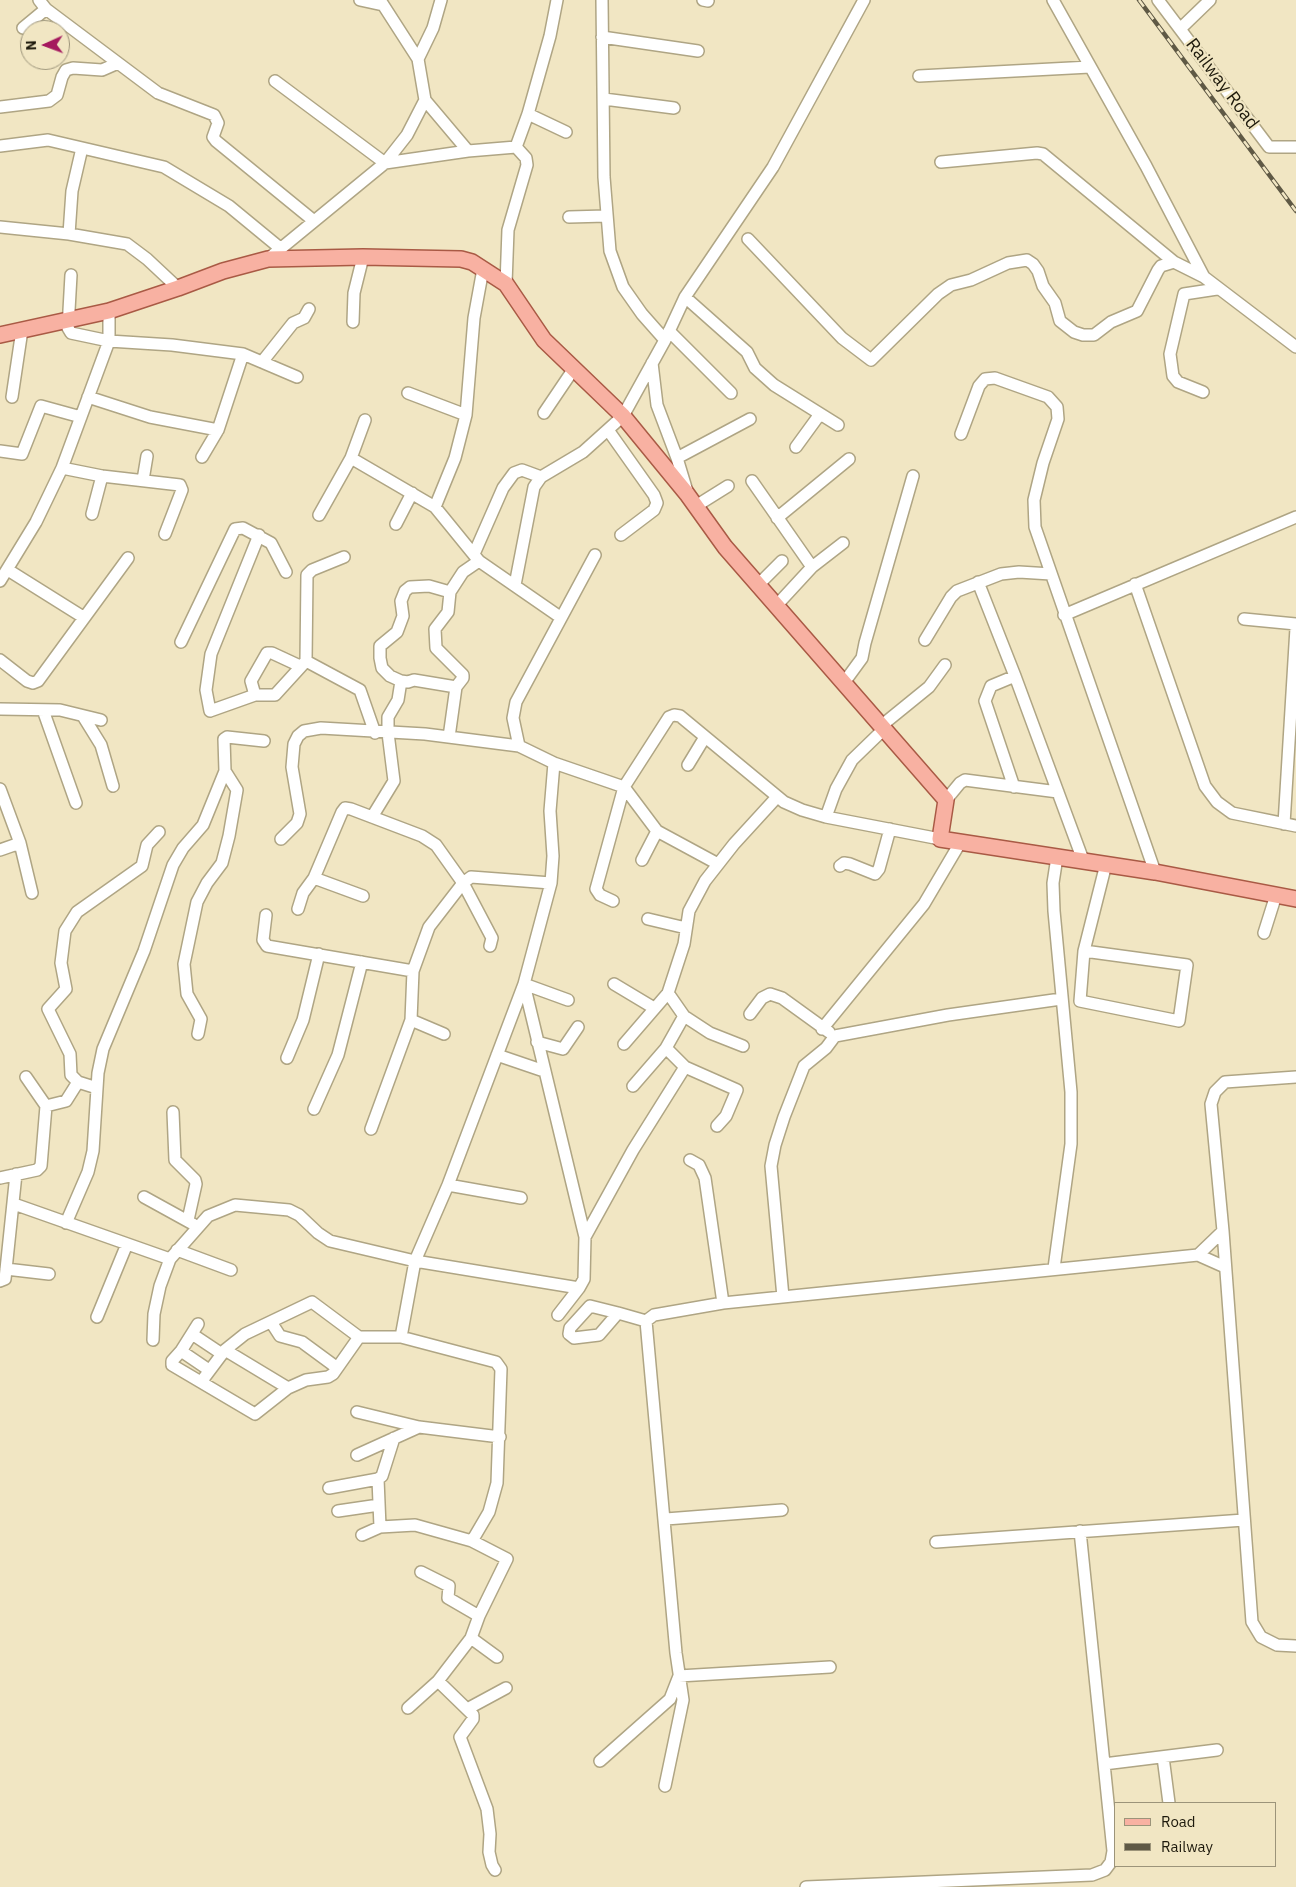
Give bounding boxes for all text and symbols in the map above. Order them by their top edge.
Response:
north arrow [20,20,70,70]
street label: Railway Road [1181,34,1263,134]
text: N [22,40,40,51]
legend [1114,1802,1276,1867]
text: Road [1161,1812,1196,1831]
text: Railway [1161,1837,1213,1856]

